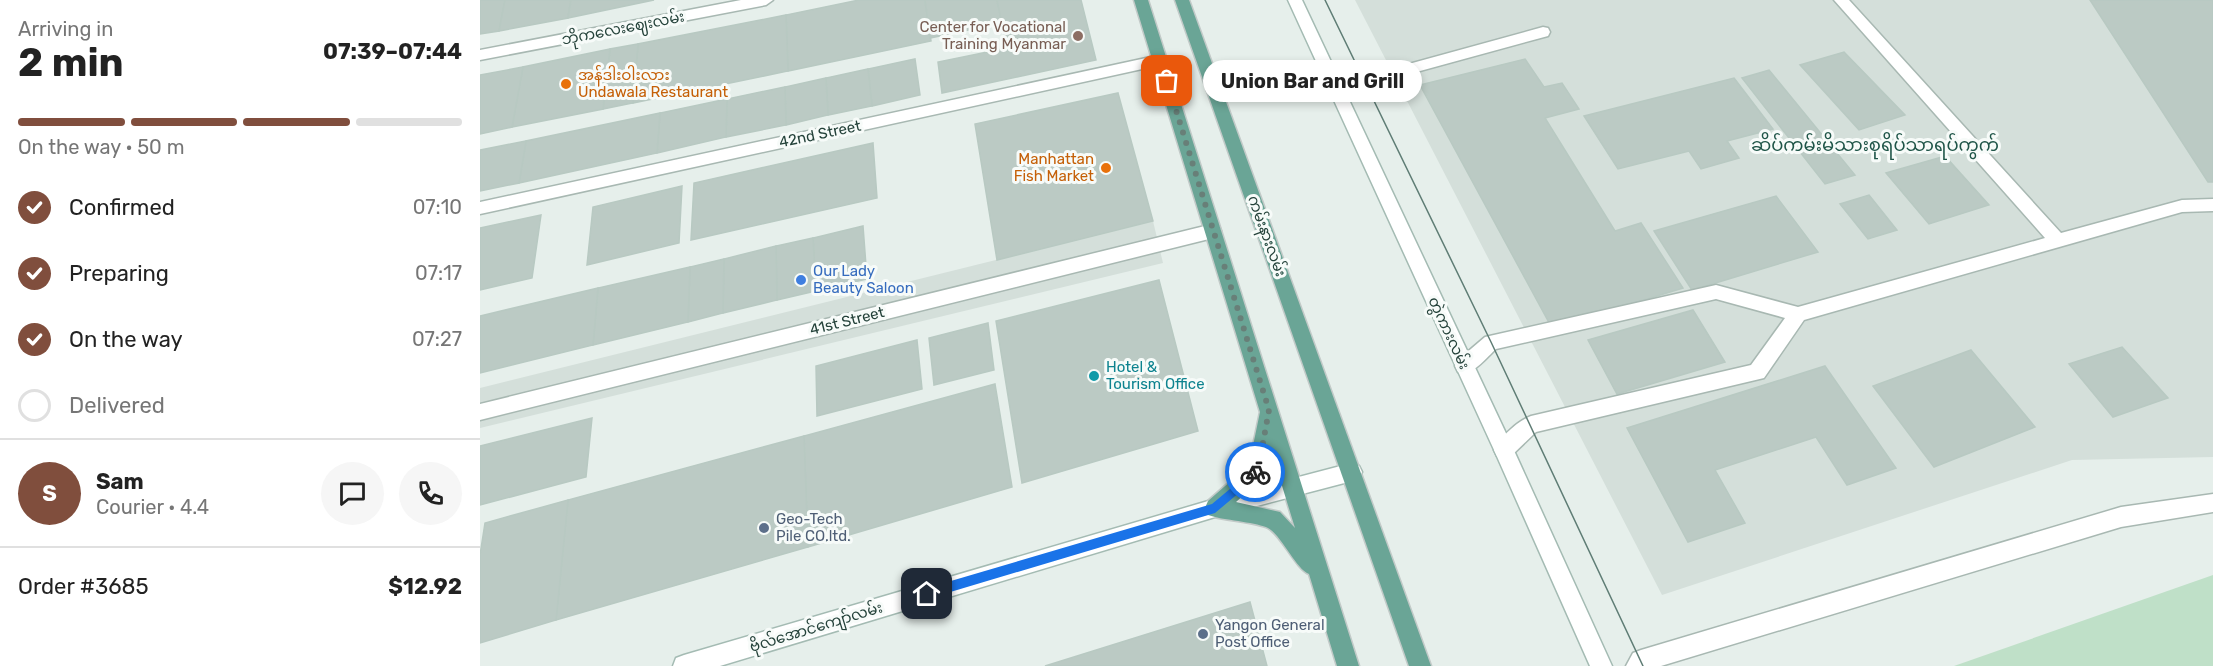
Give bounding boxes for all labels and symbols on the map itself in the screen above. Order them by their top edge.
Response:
street label: ဘိုကလေးဈေးလမ်း [560,6,687,52]
place label: Center for Vocational Training Myanmar [919,18,1066,53]
marker: Center for Vocational Training Myanmar [1071,29,1085,43]
pin [1141,55,1192,106]
callout: Union Bar and Grill [1203,60,1422,102]
place label: အန်ဒါးဝါးလား Undawala Restaurant [578,65,728,101]
marker: အန်ဒါးဝါးလား Undawala Restaurant [559,77,573,91]
street label: 42nd Street [777,117,863,151]
district label: ဆိပ်ကမ်းမိသားစုရိပ်သာရပ်ကွက် [1751,131,1999,160]
place label: Manhattan Fish Market [1014,150,1094,185]
marker: Manhattan Fish Market [1099,161,1113,175]
street label: ကမ်းနားလမ်း [1241,193,1291,280]
place label: Our Lady Beauty Saloon [813,262,914,297]
marker: Our Lady Beauty Saloon [794,273,808,287]
street label: တွဲကားလမ်း [1423,293,1475,373]
street label: 41st Street [808,303,886,339]
place label: Hotel & Tourism Office [1106,358,1205,393]
marker: Hotel & Tourism Office [1087,369,1101,383]
courier [1225,442,1285,502]
place label: Geo-Tech Pile CO.ltd. [776,510,851,545]
marker: Geo-Tech Pile CO.ltd. [757,521,771,535]
pin [901,568,952,619]
street label: ဗိုလ်အောင်ကျော်လမ်း [747,597,885,659]
place label: Yangon General Post Office [1215,616,1325,651]
marker: Yangon General Post Office [1196,627,1210,641]

